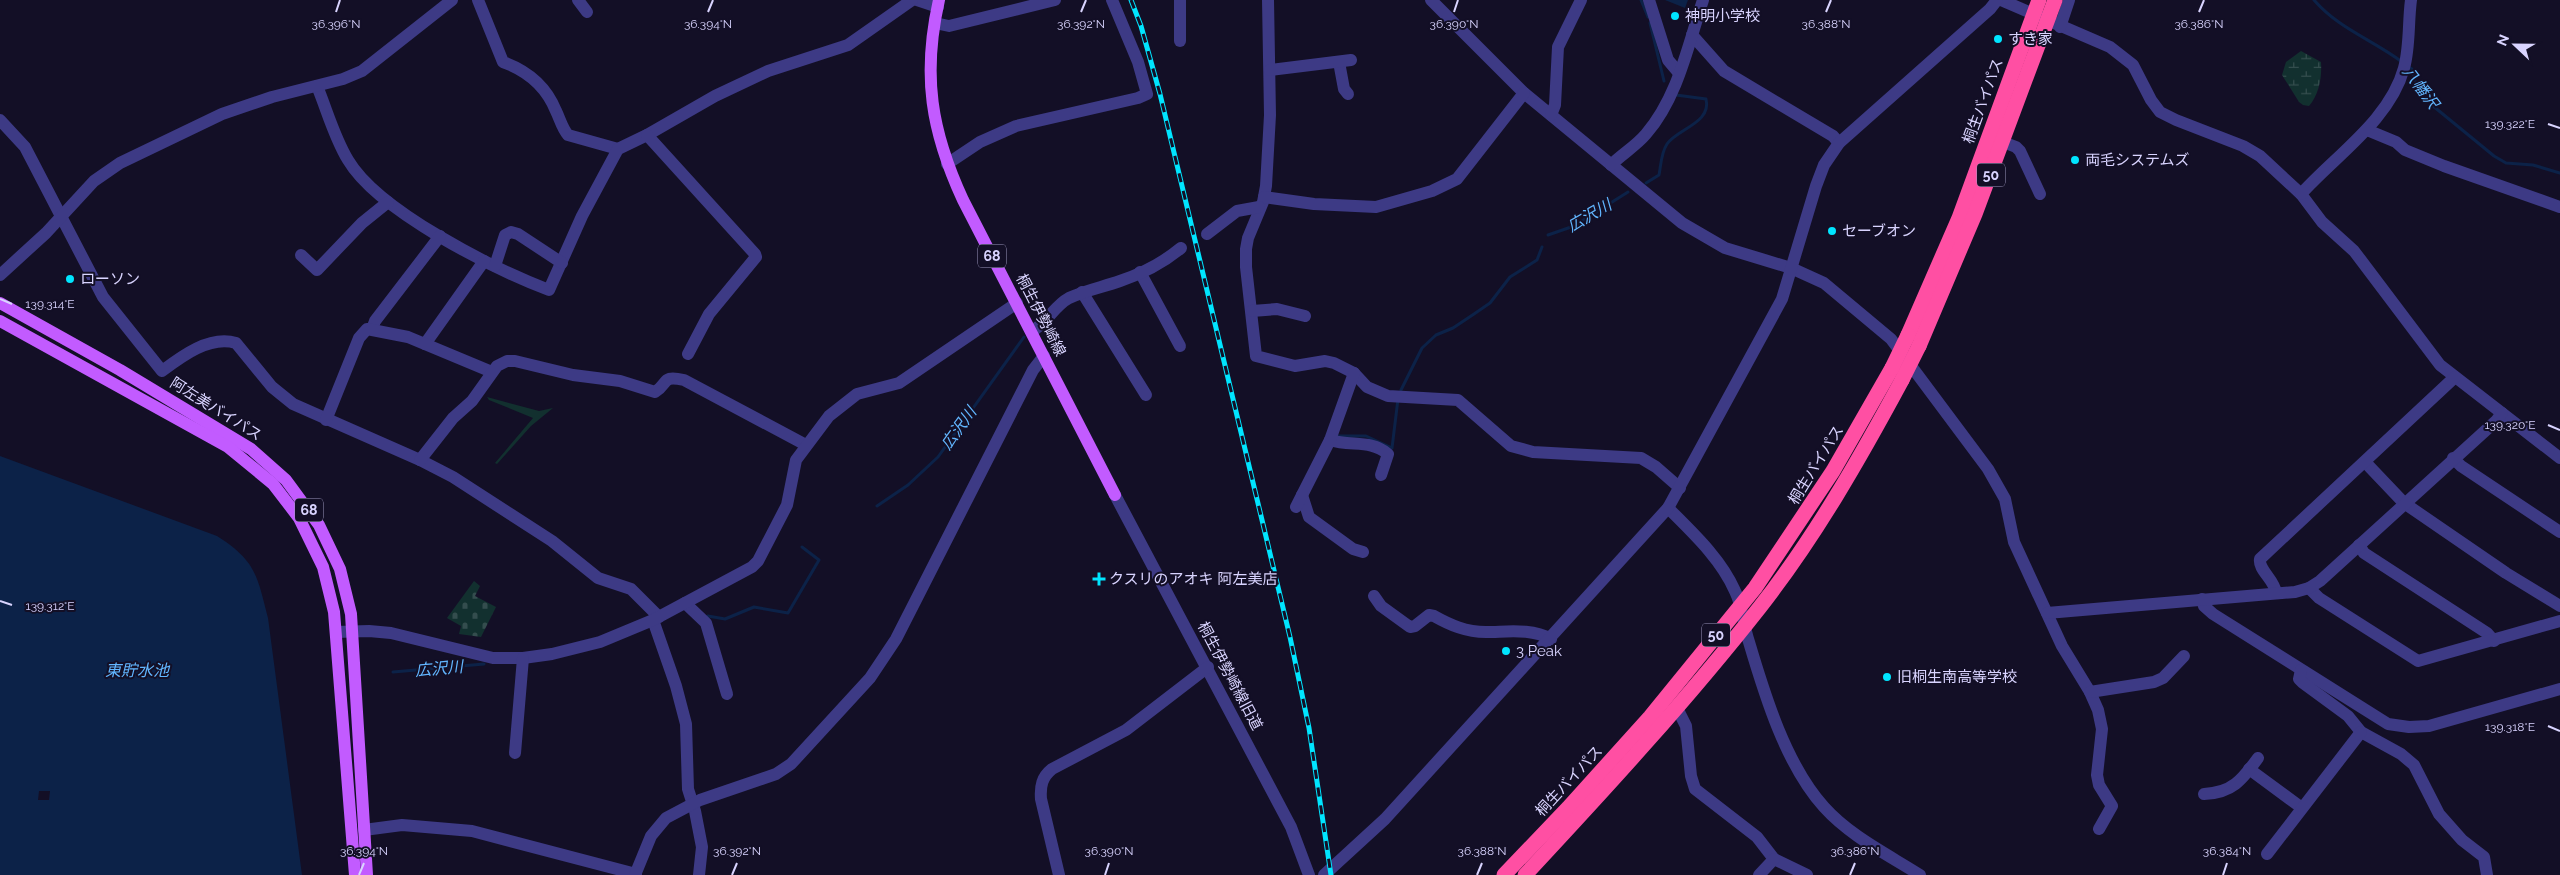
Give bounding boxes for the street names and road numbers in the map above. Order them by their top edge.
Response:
street label: 桐生バイパス [1959,56,2007,146]
road number: 50 [1977,164,2005,186]
road number: 68 [978,245,1006,268]
street label: 桐生伊勢崎線 [1013,271,1069,359]
street label: 阿左美バイパス [167,374,265,444]
street label: 桐生バイパス [1785,422,1847,508]
road number: 68 [295,498,323,522]
street label: 桐生伊勢崎線旧道 [1194,619,1266,733]
road number: 50 [1702,624,1730,646]
street label: 桐生バイパス [1532,742,1606,820]

